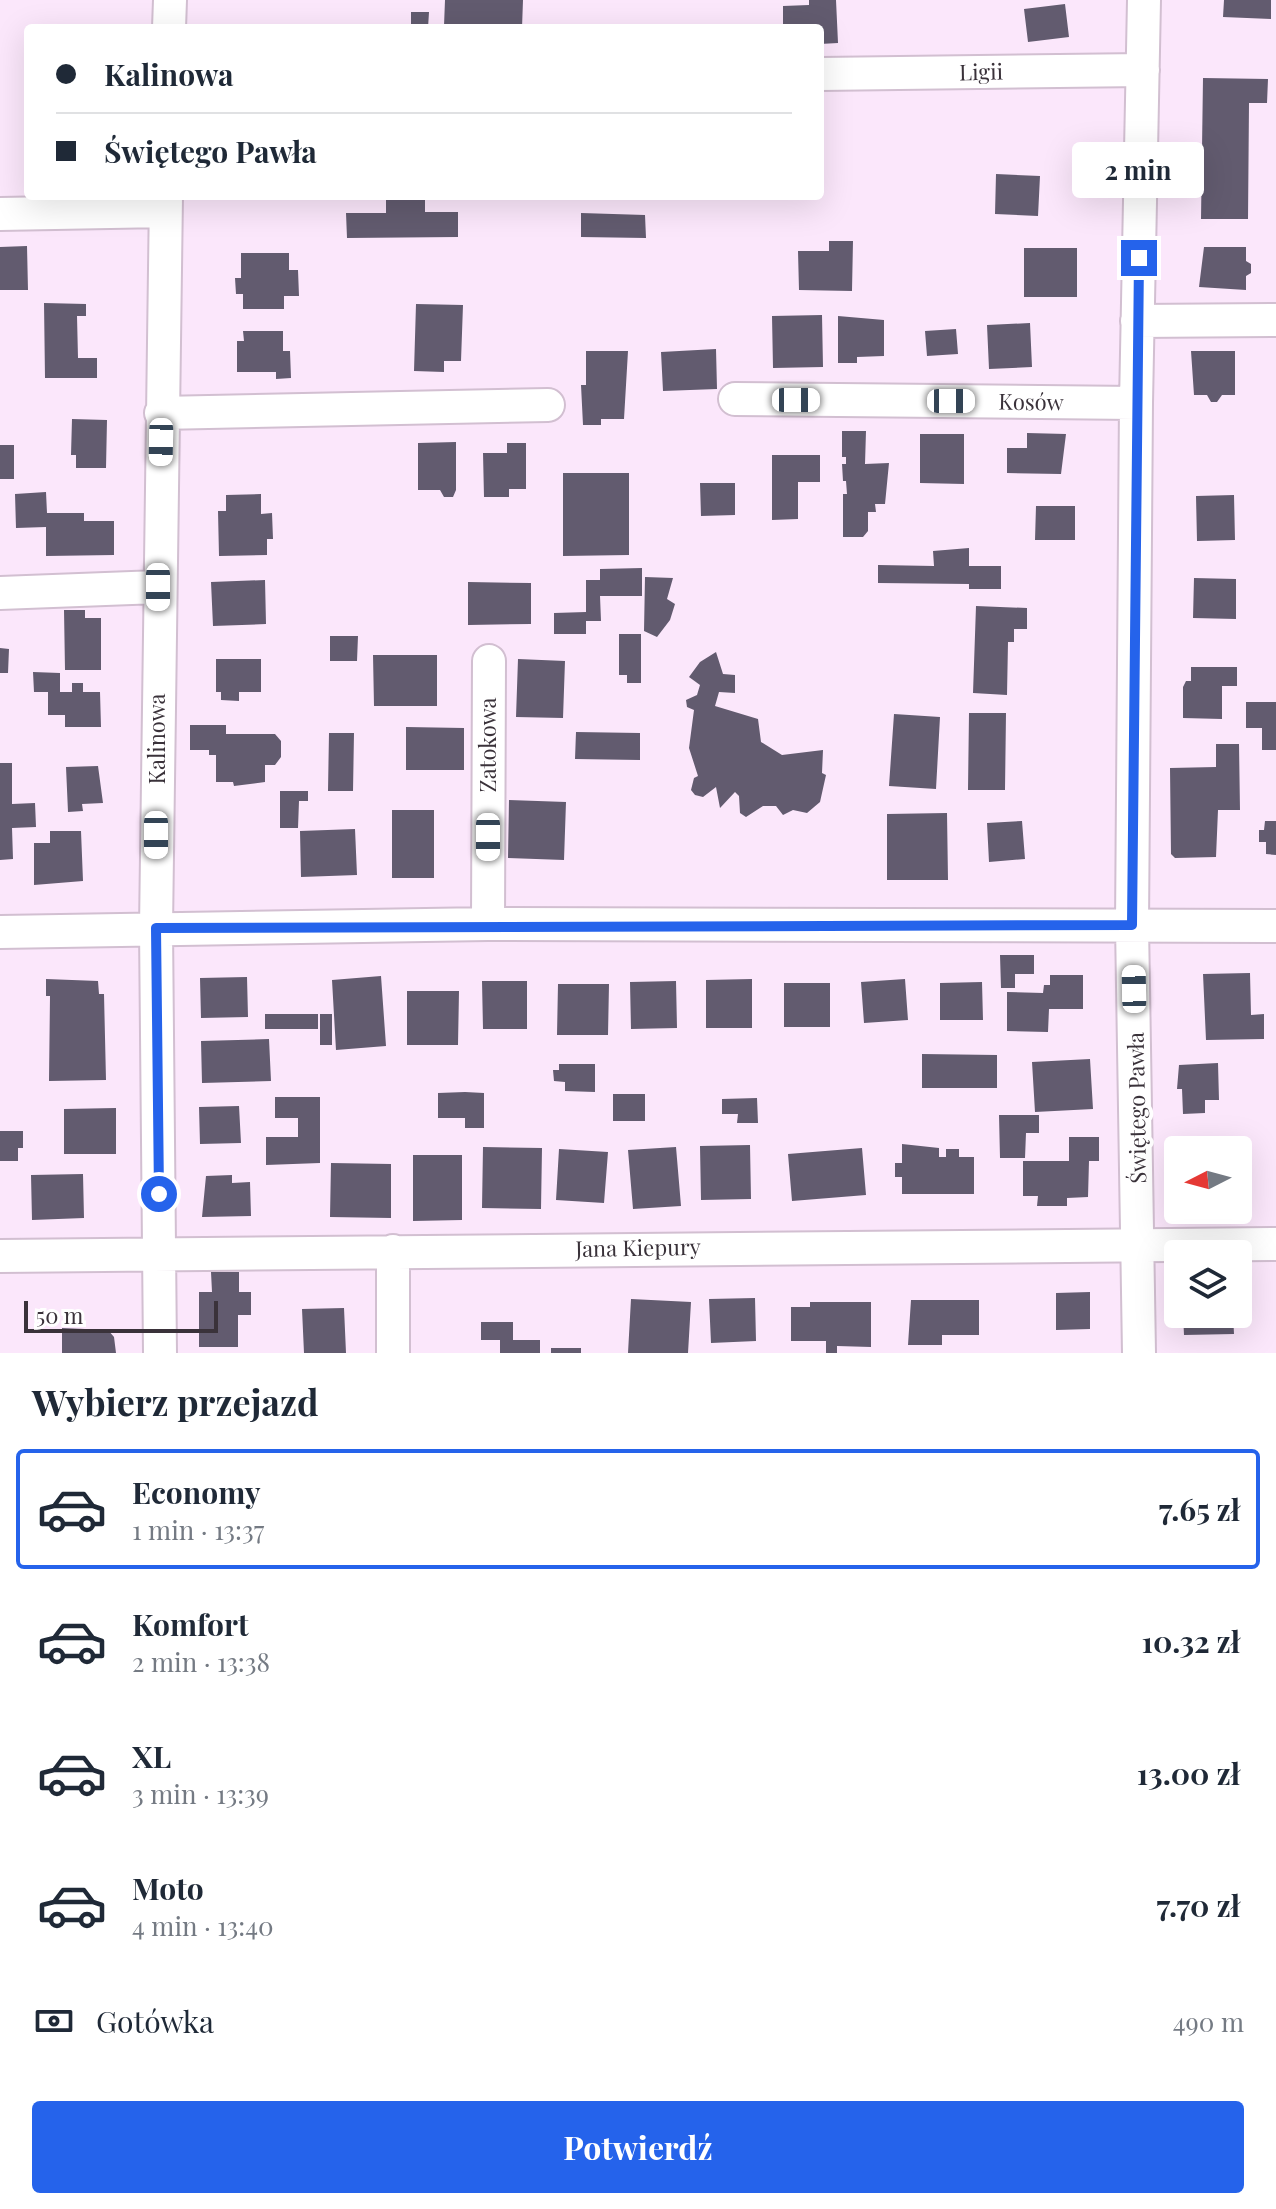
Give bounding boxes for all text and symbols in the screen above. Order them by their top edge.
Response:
text: Kalinowa [104,54,234,94]
street label: Ligii [959,56,1003,86]
text: Świętego Pawła [104,131,317,171]
callout: 2 min [1073,142,1205,198]
text: 2 min [1104,152,1172,187]
route end [1121,240,1157,276]
street label: Kosów [998,385,1064,417]
car [772,388,820,412]
car [927,389,975,413]
car [149,418,173,466]
car [146,563,170,611]
street label: Kalinowa [141,694,171,784]
street label: Zatokowa [472,698,502,792]
car [144,811,168,859]
car [476,813,500,861]
car [1122,965,1146,1013]
street label: Świętego Pawła [1120,1032,1152,1184]
north arrow [1164,1136,1252,1224]
map controls [1164,1136,1252,1328]
route start [141,1176,177,1212]
street label: Jana Kiepury [574,1231,701,1263]
button: layers [1164,1240,1252,1328]
scale bar [24,1297,218,1333]
text: 50 m [36,1300,83,1330]
text: Wybierz przejazd [32,1377,319,1425]
text: Economy [132,1472,261,1512]
icon: car [36,1473,108,1545]
text: 7.65 zł [1159,1489,1240,1529]
text: 1 min · 13:37 [132,1512,264,1547]
text: Komfort [132,1604,249,1644]
icon: car [36,1605,108,1677]
text: 10.32 zł [1141,1621,1240,1661]
text: 2 min · 13:38 [132,1644,270,1679]
text: XL [132,1736,171,1776]
icon: car [36,1737,108,1809]
text: 13.00 zł [1137,1753,1240,1793]
text: 3 min · 13:39 [132,1776,269,1811]
text: Moto [132,1868,204,1908]
icon: car [36,1869,108,1941]
text: 7.70 zł [1156,1885,1240,1925]
text: 4 min · 13:40 [132,1908,274,1943]
icon: cash [32,1999,76,2043]
text: Gotówka [96,2001,214,2041]
text: 490 m [1173,2004,1244,2039]
button: Potwierdź [32,2101,1244,2193]

